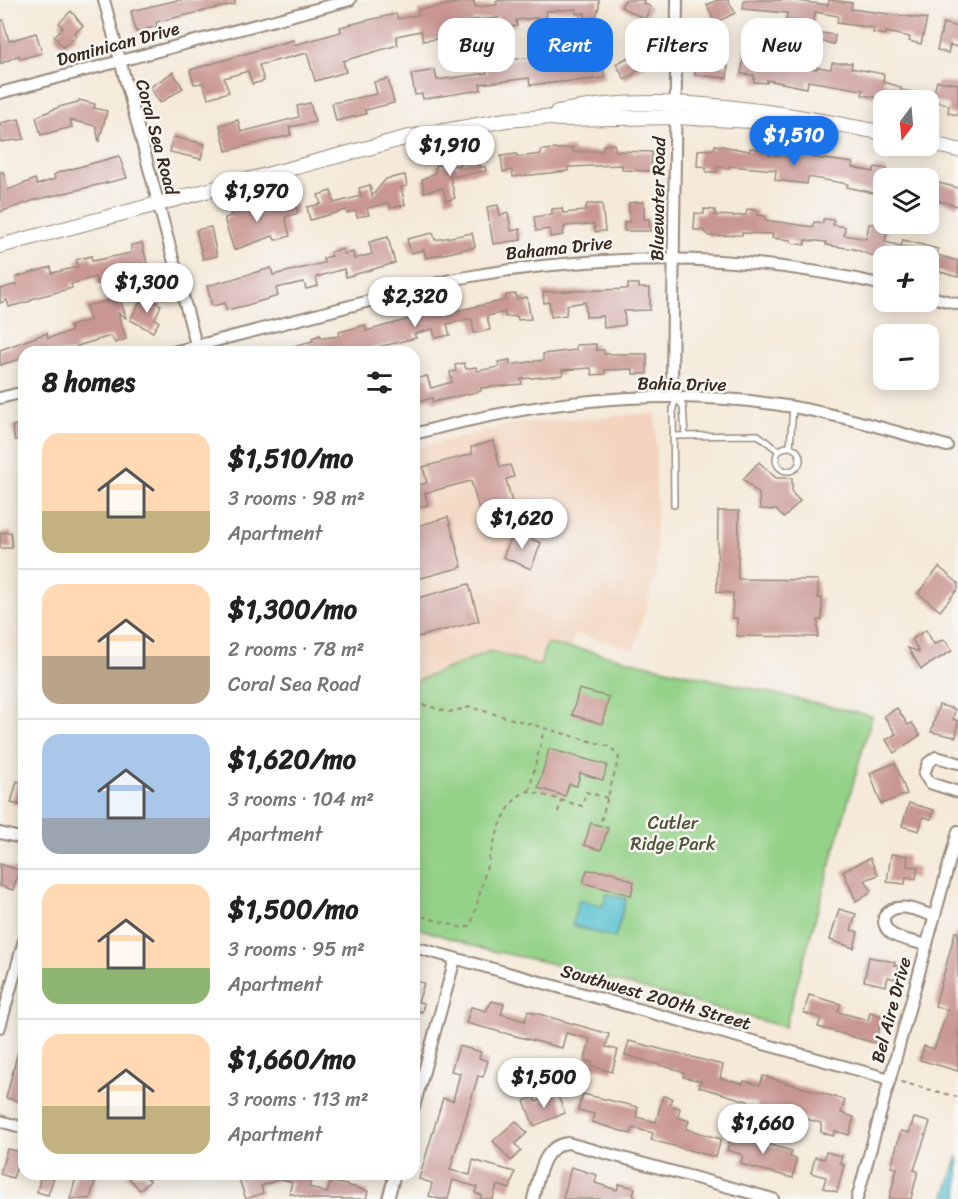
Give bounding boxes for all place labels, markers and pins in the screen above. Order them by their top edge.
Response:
pin: $1,510 [745,116,843,167]
pin: $1,910 [401,126,499,177]
pin: $1,970 [208,172,306,223]
pin: $1,300 [98,263,196,314]
pin: $2,320 [366,277,464,328]
pin: $1,620 [473,499,571,550]
pin: $1,500 [495,1058,593,1109]
pin: $1,660 [714,1104,812,1155]

